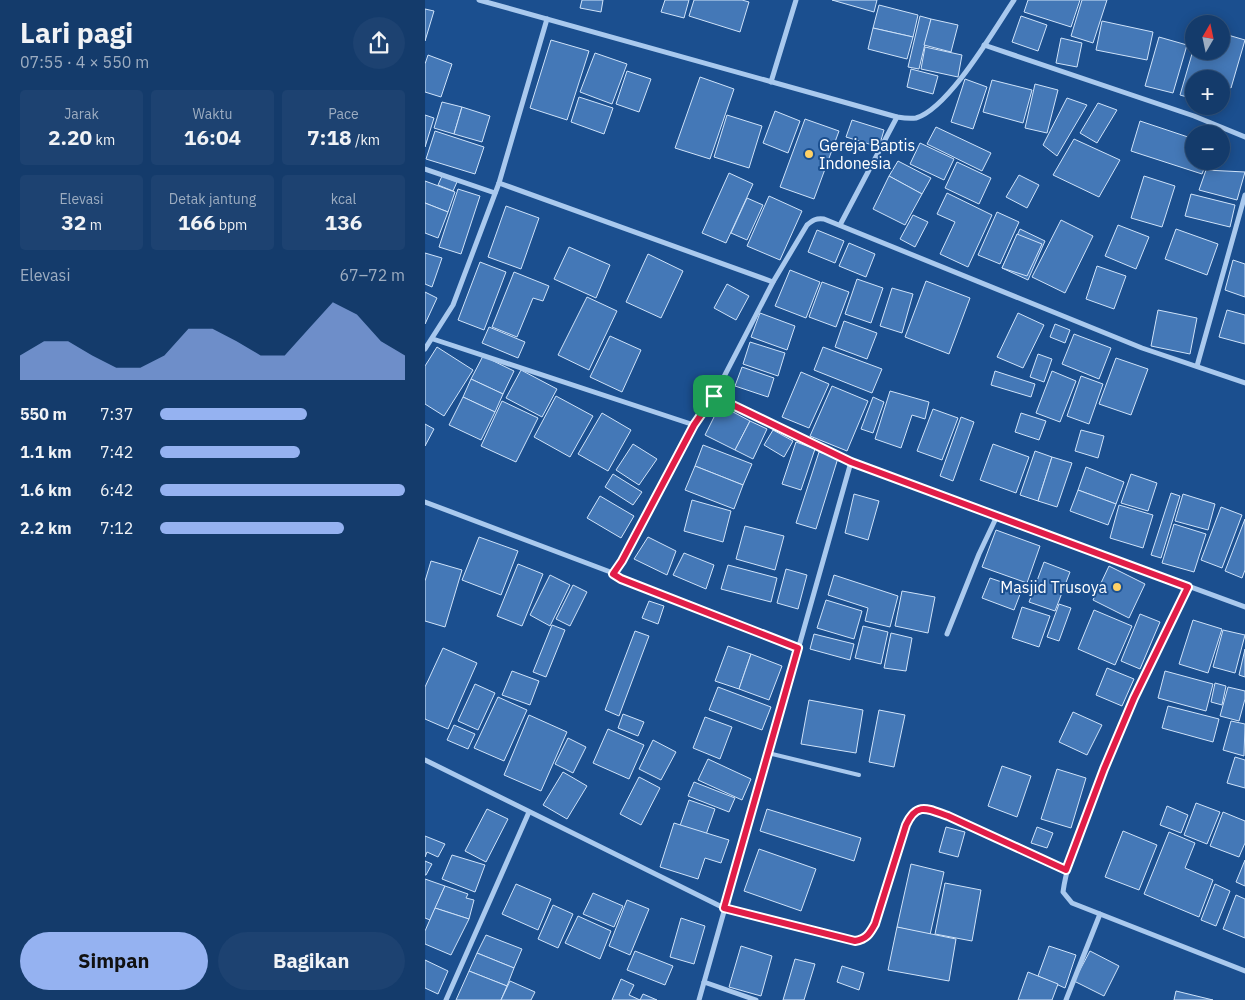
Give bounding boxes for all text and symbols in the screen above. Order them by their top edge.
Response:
text: Lari pagi [20,14,133,51]
north arrow [1185,15,1230,60]
map controls [1185,15,1230,170]
button: share [353,17,405,69]
text: 07:55 · 4 × 550 m [20,52,149,72]
button: + [1185,70,1230,115]
text: Jarak [64,105,99,123]
text: Waktu [193,105,232,123]
text: Pace [328,105,359,123]
text: 2.20 [48,123,92,151]
text: 16:04 [184,123,241,151]
text: 7:18 [307,123,352,151]
button: − [1185,125,1230,170]
text: km [92,131,115,149]
text: /km [352,131,380,149]
place label: Gereja Baptis Indonesia [819,135,915,173]
marker: Gereja Baptis Indonesia [803,148,815,160]
text: Elevasi [59,190,104,208]
text: Detak jantung [169,190,256,208]
text: kcal [331,190,356,208]
text: 32 [61,208,86,236]
text: 166 [178,208,216,236]
text: 136 [325,208,362,236]
text: m [86,216,102,234]
text: bpm [216,216,247,234]
text: Elevasi [20,265,70,285]
text: 67–72 m [339,265,405,285]
pin [693,375,735,417]
icon: arrive [700,382,728,410]
text: 550 m [20,404,67,424]
text: 7:37 [100,404,133,424]
text: 1.1 km [20,442,71,462]
text: 7:42 [100,442,133,462]
text: 1.6 km [20,480,71,500]
text: 6:42 [100,480,133,500]
text: 2.2 km [20,518,71,538]
text: 7:12 [100,518,133,538]
place label: Masjid Trusoya [1000,577,1107,597]
marker: Masjid Trusoya [1111,581,1123,593]
button: Simpan [20,932,208,990]
button: Bagikan [218,932,405,990]

